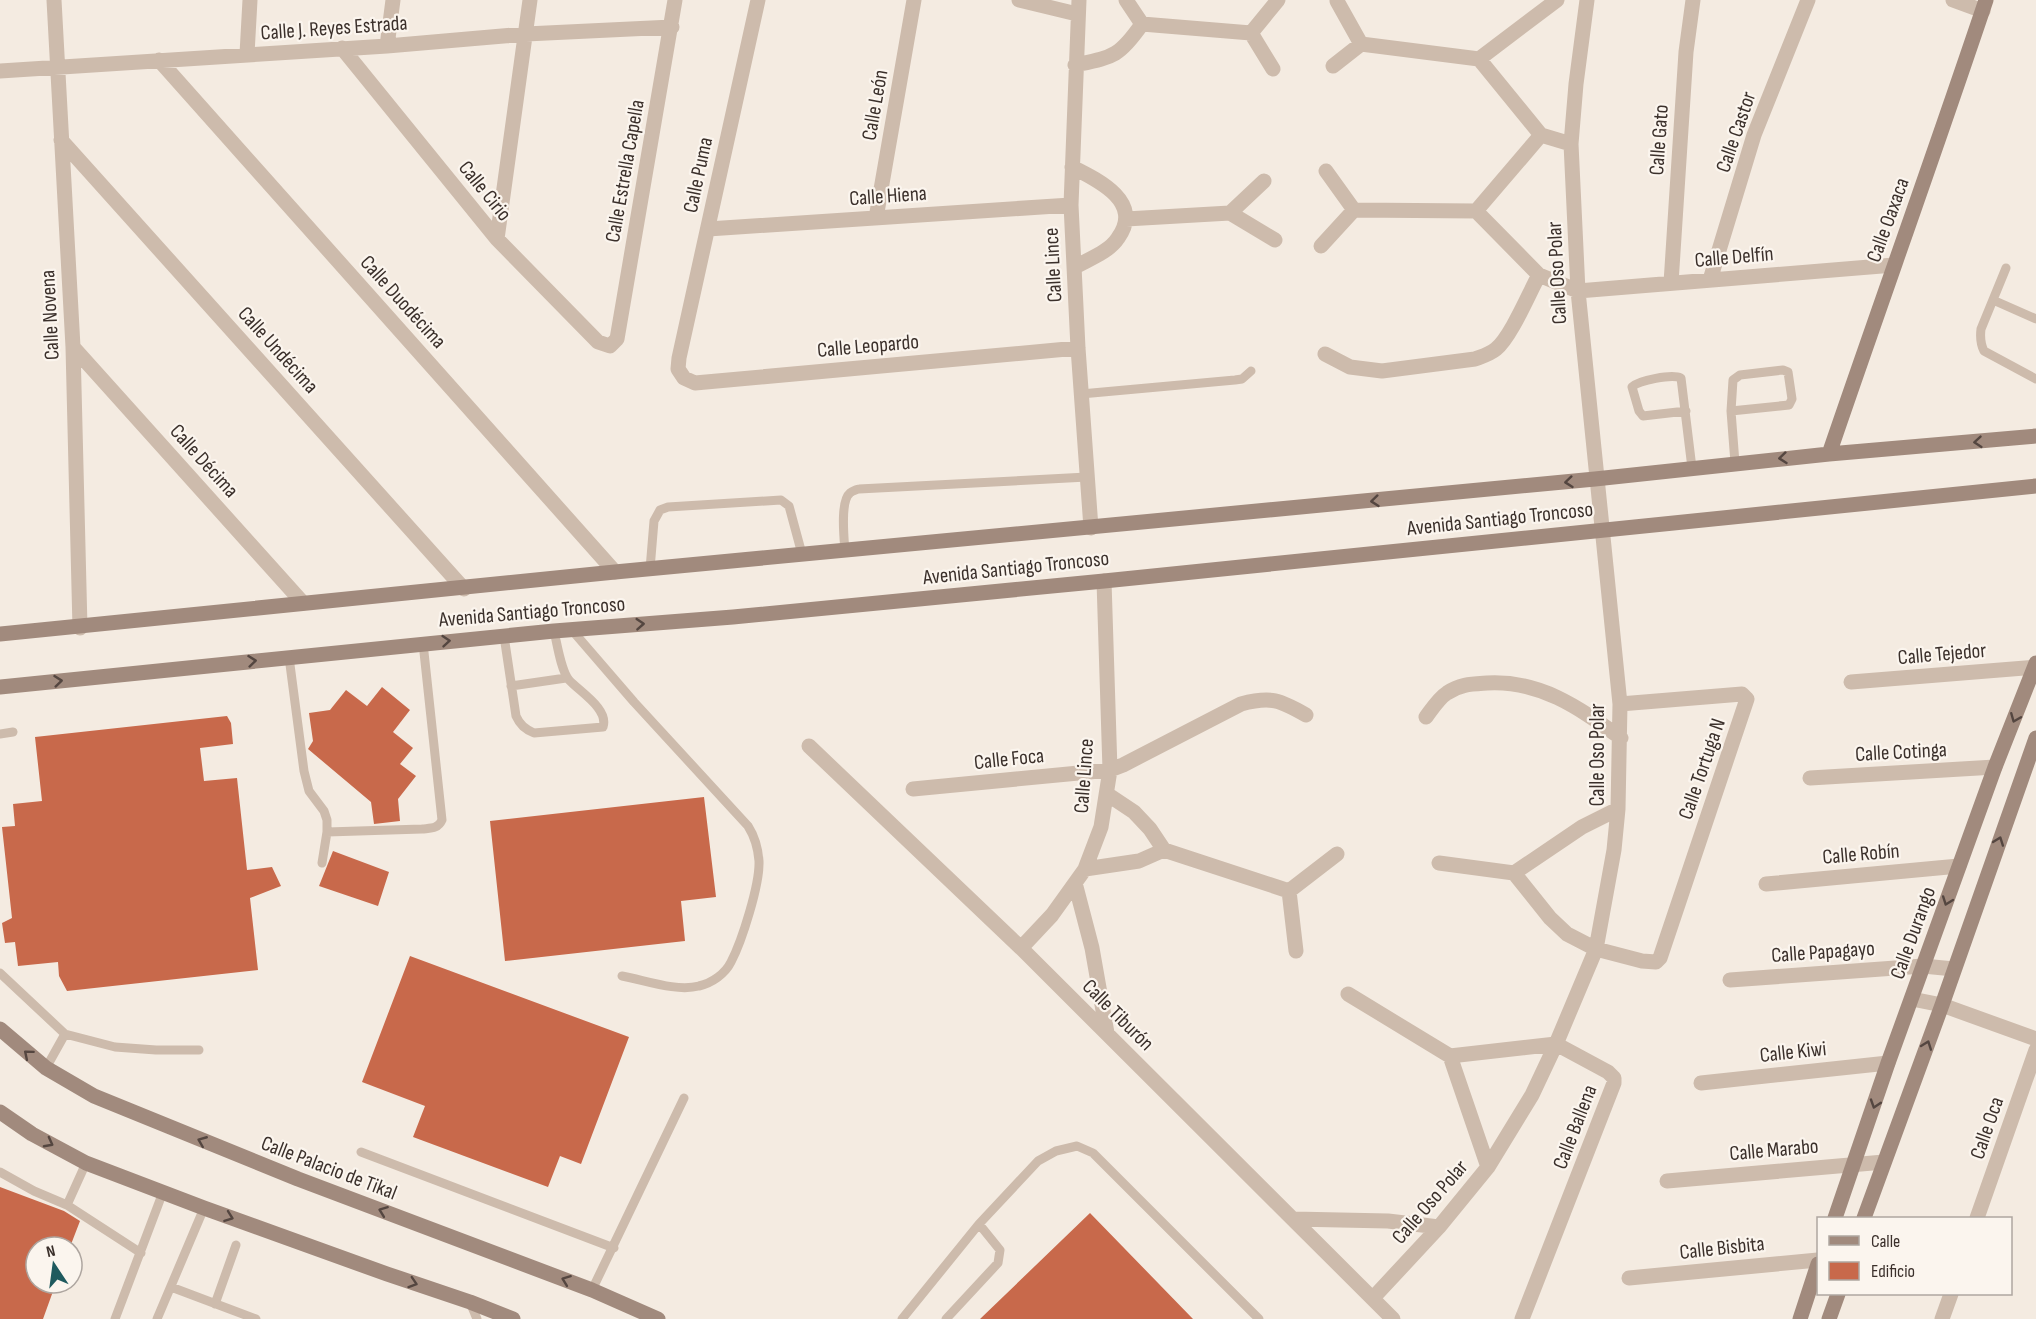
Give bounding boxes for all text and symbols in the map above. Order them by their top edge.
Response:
street label: Calle J. Reyes Estrada [260,10,408,46]
street label: Calle León [857,68,893,142]
street label: Calle Castor [1711,88,1761,176]
street label: Calle Estrella Capella [600,98,650,244]
street label: Calle Gato [1644,104,1674,176]
street label: Calle Puma [678,135,718,215]
street label: Calle Cirio [453,156,517,226]
street label: Calle Oaxaca [1861,175,1915,265]
street label: Calle Hiena [848,181,928,211]
street label: Calle Oso Polar [1542,221,1572,325]
street label: Calle Lince [1039,227,1067,303]
street label: Calle Delfín [1693,241,1775,273]
street label: Calle Duodécima [355,250,451,354]
street label: Calle Novena [35,269,65,361]
street label: Calle Undécima [233,302,323,398]
street label: Calle Leopardo [816,329,920,363]
street label: Calle Décima [165,419,243,503]
one-way arrow [1973,435,1982,448]
one-way arrow [1779,451,1788,464]
one-way arrow [1564,475,1573,488]
one-way arrow [1370,494,1379,507]
street label: Avenida Santiago Troncoso [1405,497,1594,541]
street label: Avenida Santiago Troncoso [921,546,1110,590]
street label: Avenida Santiago Troncoso [437,591,626,633]
one-way arrow [636,618,645,631]
one-way arrow [442,635,451,648]
street label: Calle Tejedor [1897,638,1987,670]
one-way arrow [248,655,257,668]
one-way arrow [54,675,63,688]
street label: Calle Oso Polar [1585,703,1610,807]
one-way arrow [2009,712,2022,723]
street label: Calle Tortuga N [1673,715,1731,823]
street label: Calle Cotinga [1855,737,1947,767]
street label: Calle Lince [1069,738,1099,814]
street label: Calle Foca [973,743,1045,775]
one-way arrow [1992,837,2005,847]
street label: Calle Robín [1821,838,1901,870]
street label: Calle Durango [1885,883,1941,983]
one-way arrow [1941,895,1954,906]
street label: Calle Papagayo [1770,936,1876,968]
street label: Calle Tiburón [1077,974,1159,1056]
street label: Calle Kiwi [1759,1036,1827,1068]
one-way arrow [1920,1040,1933,1051]
one-way arrow [24,1050,35,1061]
street label: Calle Ballena [1548,1081,1602,1173]
street label: Calle Oca [1965,1094,2009,1162]
one-way arrow [1869,1098,1882,1109]
street label: Calle Palacio de Tikal [258,1131,400,1205]
street label: Calle Marabo [1728,1134,1820,1166]
one-way arrow [43,1136,54,1148]
one-way arrow [197,1136,208,1148]
street label: Calle Oso Polar [1387,1155,1473,1249]
one-way arrow [378,1206,389,1219]
one-way arrow [223,1210,234,1223]
legend [1817,1217,2012,1295]
street label: Calle Bisbita [1678,1231,1766,1265]
text: Calle [1871,1231,1900,1252]
north arrow [24,1235,84,1295]
text: N [45,1242,57,1262]
text: Edificio [1871,1261,1915,1282]
one-way arrow [561,1275,572,1287]
one-way arrow [407,1276,418,1288]

